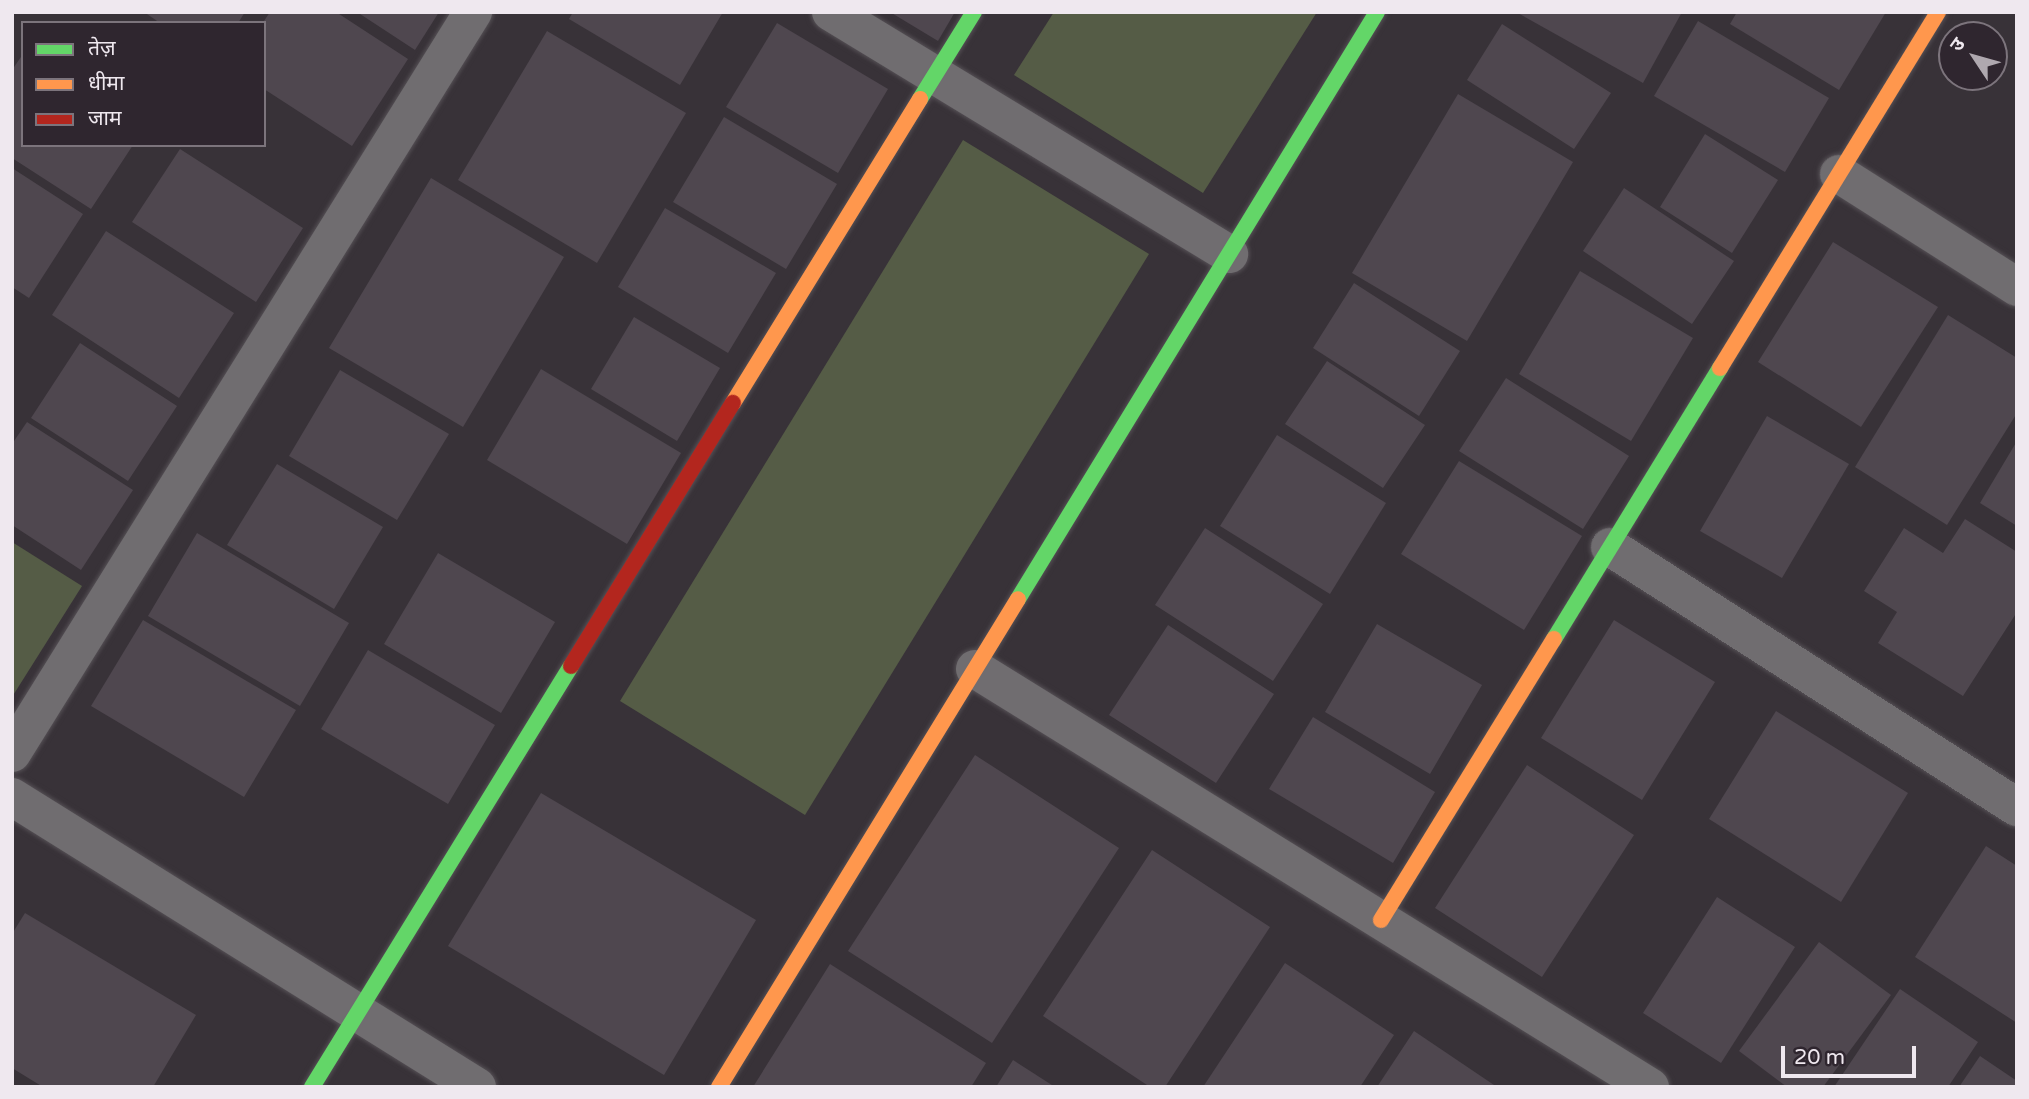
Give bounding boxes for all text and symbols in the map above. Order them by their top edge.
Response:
legend [21,21,266,147]
north arrow [1938,21,2008,91]
text: उ [1945,34,1970,56]
text: तेज़ [88,36,116,61]
text: धीमा [88,71,124,96]
text: जाम [88,106,122,131]
scale bar [1784,1032,1919,1076]
text: 20 m [1794,1045,1845,1070]

